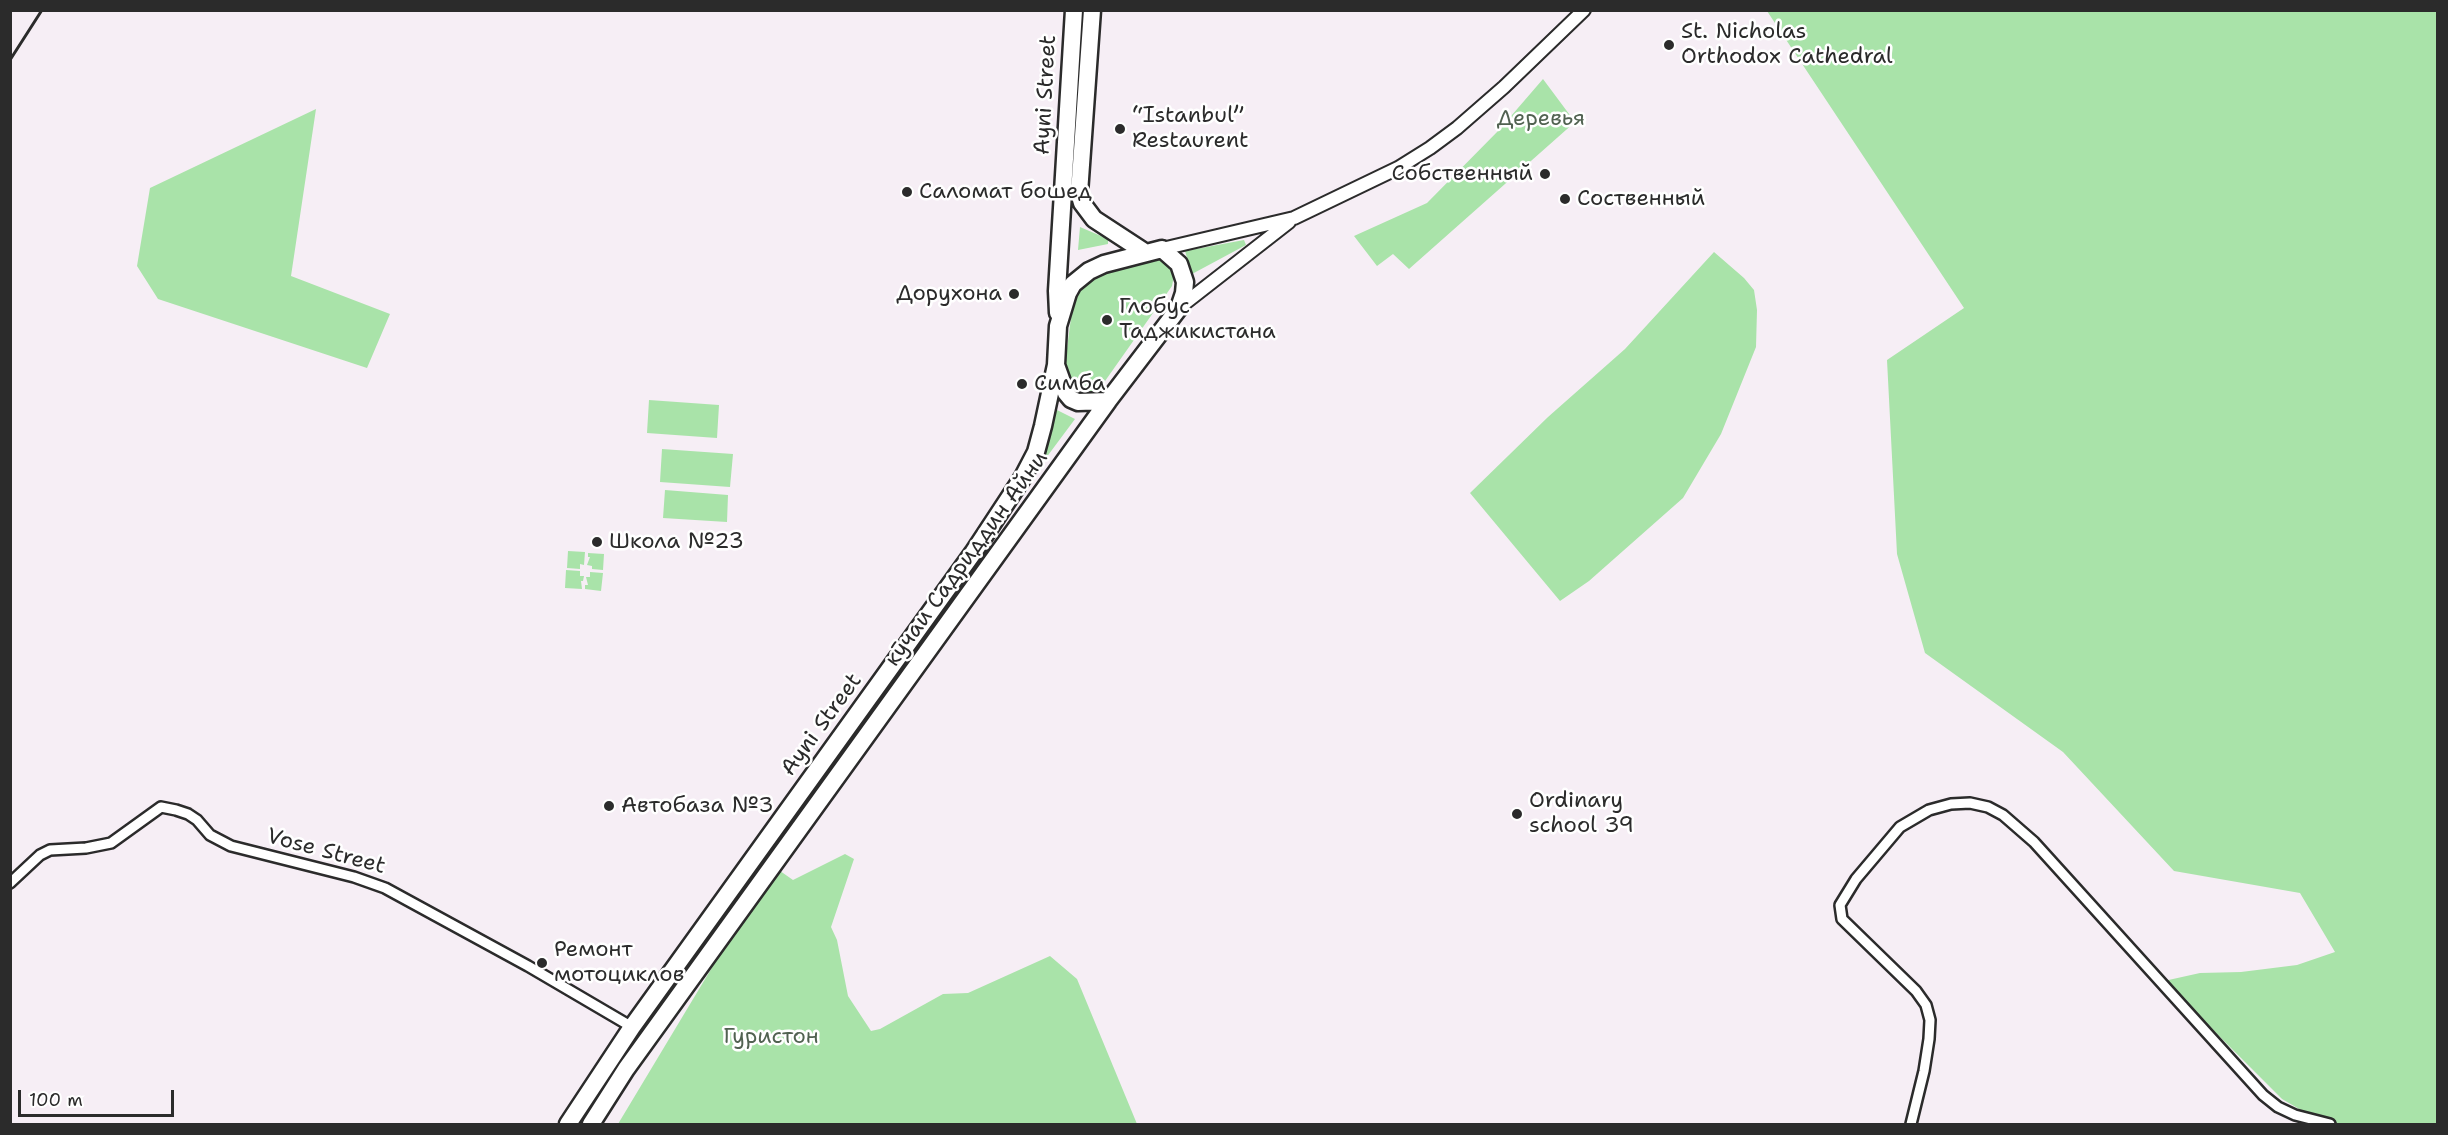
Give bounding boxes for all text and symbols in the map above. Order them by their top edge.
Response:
place label: St. Nicholas Orthodox Cathedral [1681,19,1893,70]
street label: Ayni Street [1030,34,1062,156]
marker: St. Nicholas Orthodox Cathedral [1662,38,1676,52]
place label: “Istanbul” Restaurent [1132,103,1249,154]
park label: Деревья [1497,106,1585,132]
marker: “Istanbul” Restaurent [1113,122,1127,136]
place label: Собственный [1392,161,1533,187]
marker: Собственный [1538,167,1552,181]
place label: Саломат бошед [919,179,1092,205]
marker: Саломат бошед [900,185,914,199]
place label: Соственный [1577,186,1705,212]
marker: Соственный [1558,192,1572,206]
place label: Дорухона [896,281,1002,307]
marker: Дорухона [1007,287,1021,301]
place label: Глобус Таджикистана [1119,294,1276,346]
marker: Глобус Таджикистана [1100,313,1114,327]
place label: Симба [1034,371,1105,397]
marker: Симба [1015,377,1029,391]
street label: кӯчаи Садриддин Айни [880,446,1054,672]
place label: Школа №23 [609,529,744,555]
marker: Школа №23 [590,535,604,549]
street label: Ayni Street [776,669,868,781]
place label: Ordinary school 39 [1529,788,1634,840]
place label: Автобаза №3 [621,793,774,819]
marker: Автобаза №3 [602,799,616,813]
marker: Ordinary school 39 [1510,807,1524,821]
street label: Vose Street [264,824,388,880]
place label: Ремонт мотоциклов [554,937,684,988]
marker: Ремонт мотоциклов [535,956,549,970]
park label: Гуристон [723,1024,819,1050]
scale bar [21,1078,177,1116]
text: 100 m [29,1088,83,1112]

